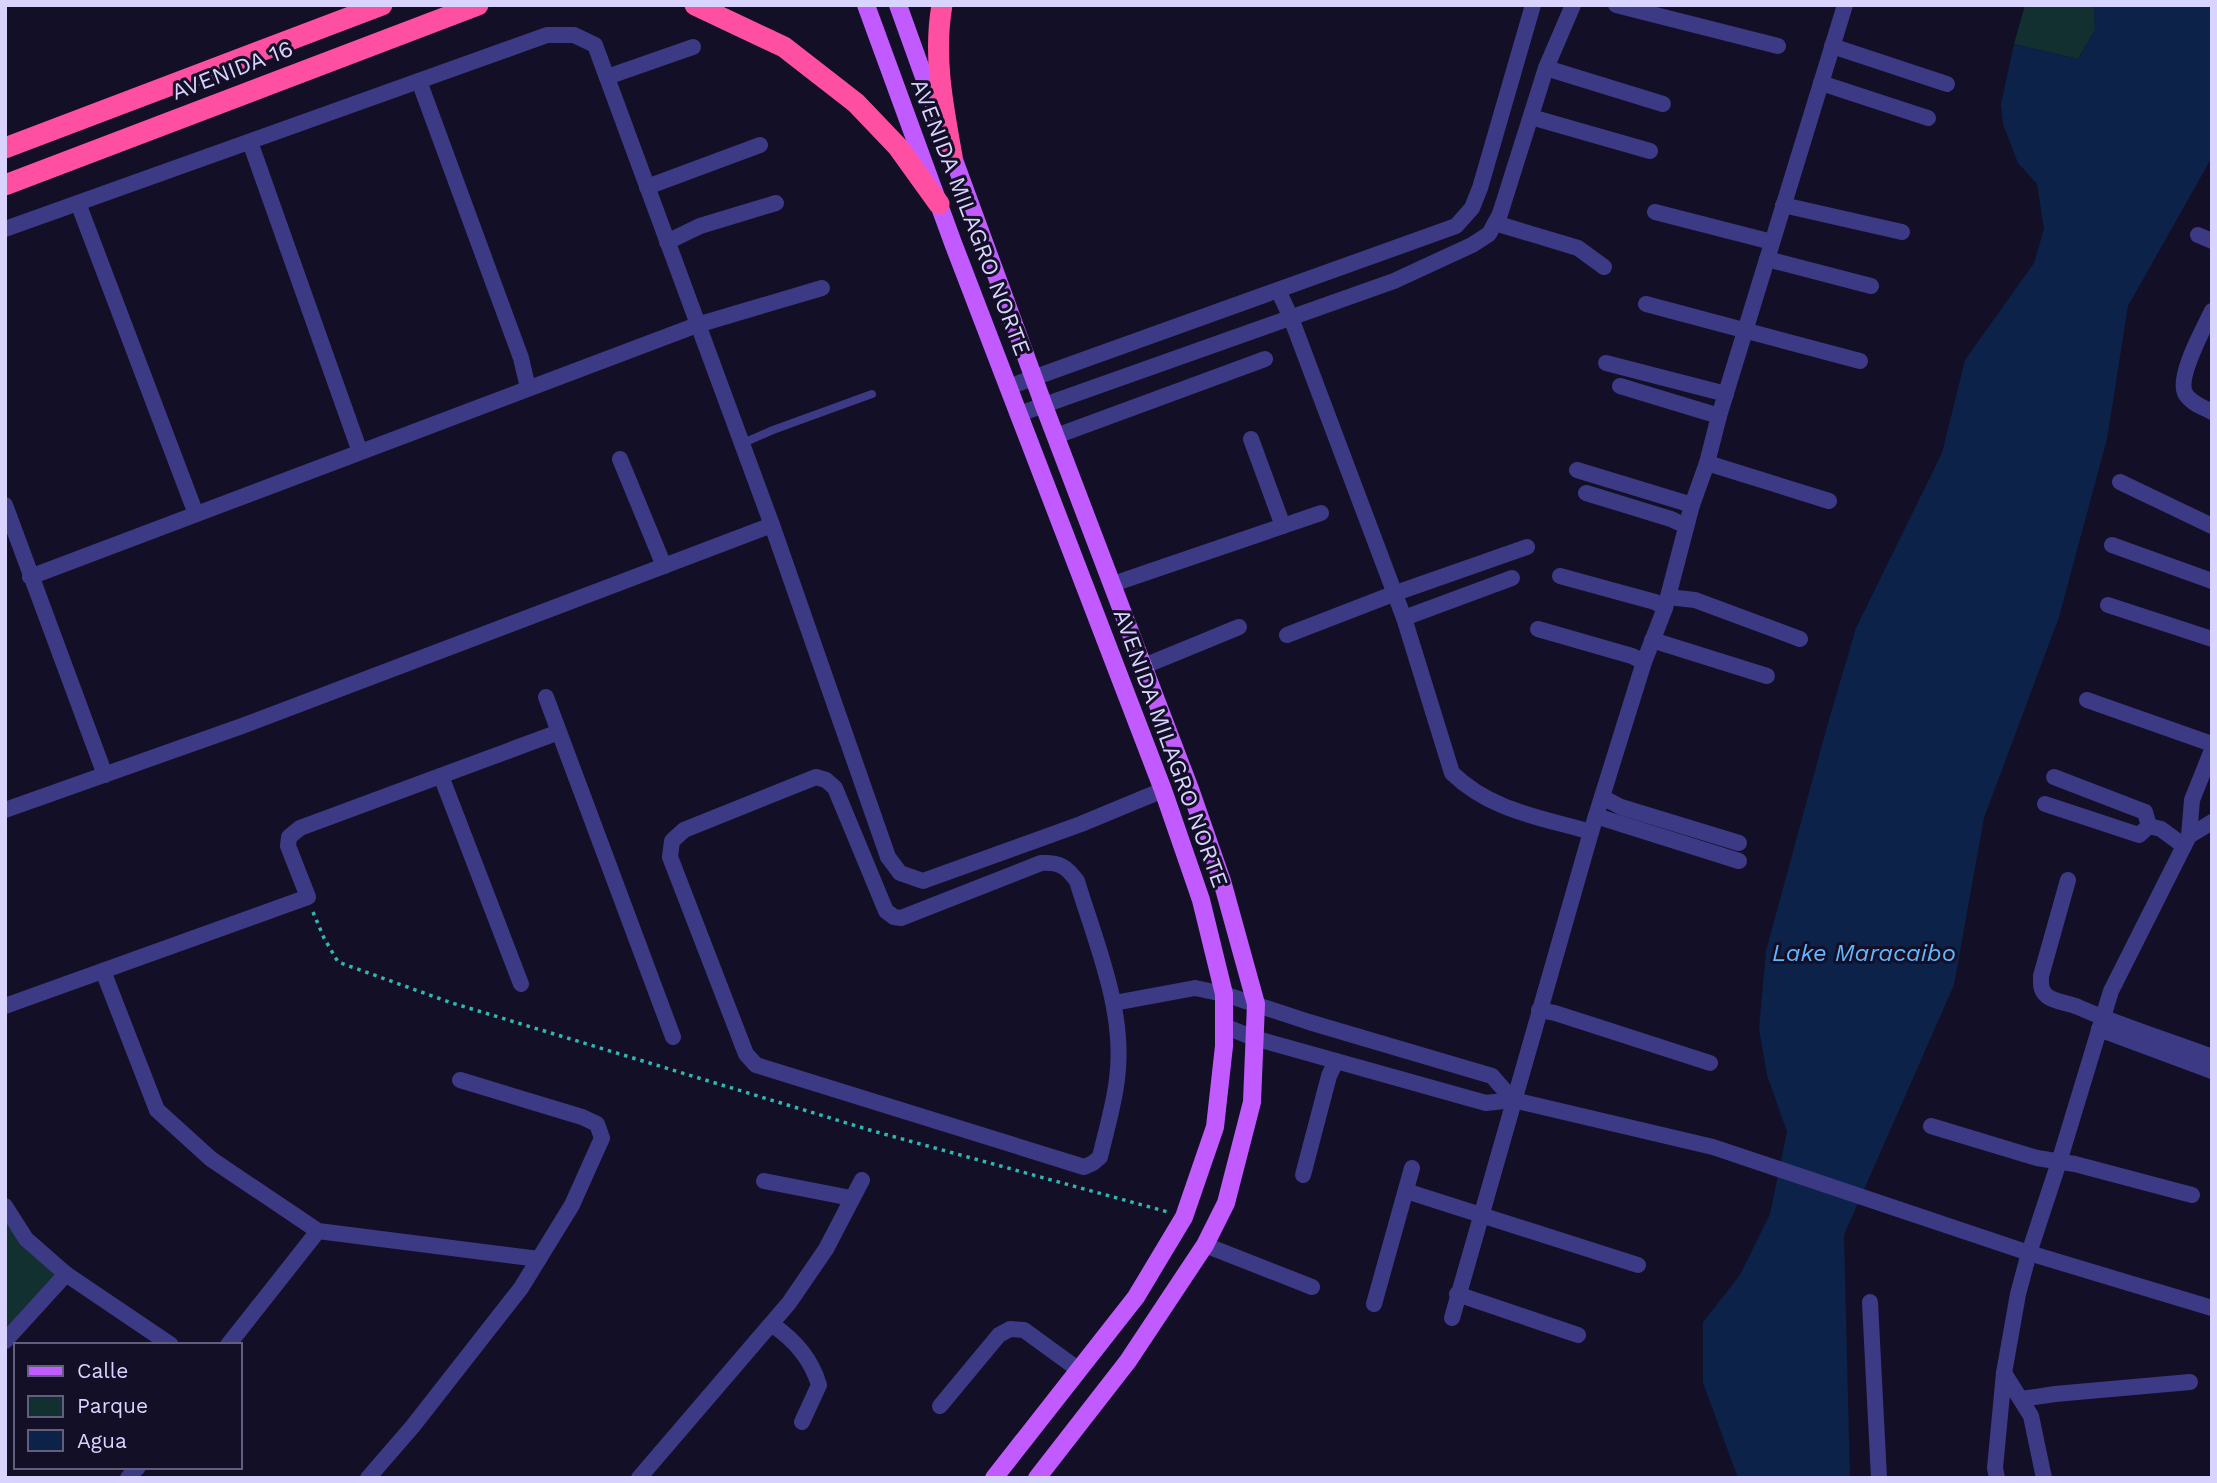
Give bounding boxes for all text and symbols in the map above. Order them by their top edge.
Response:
street label: AVENIDA 16 [168,35,297,106]
street label: AVENIDA MILAGRO NORTE [905,75,1036,359]
street label: AVENIDA MILAGRO NORTE [1107,605,1234,891]
water label: Lake Maracaibo [1772,939,1956,967]
legend [14,1343,242,1469]
text: Calle [77,1358,128,1383]
text: Parque [77,1393,148,1418]
text: Agua [77,1428,127,1453]

